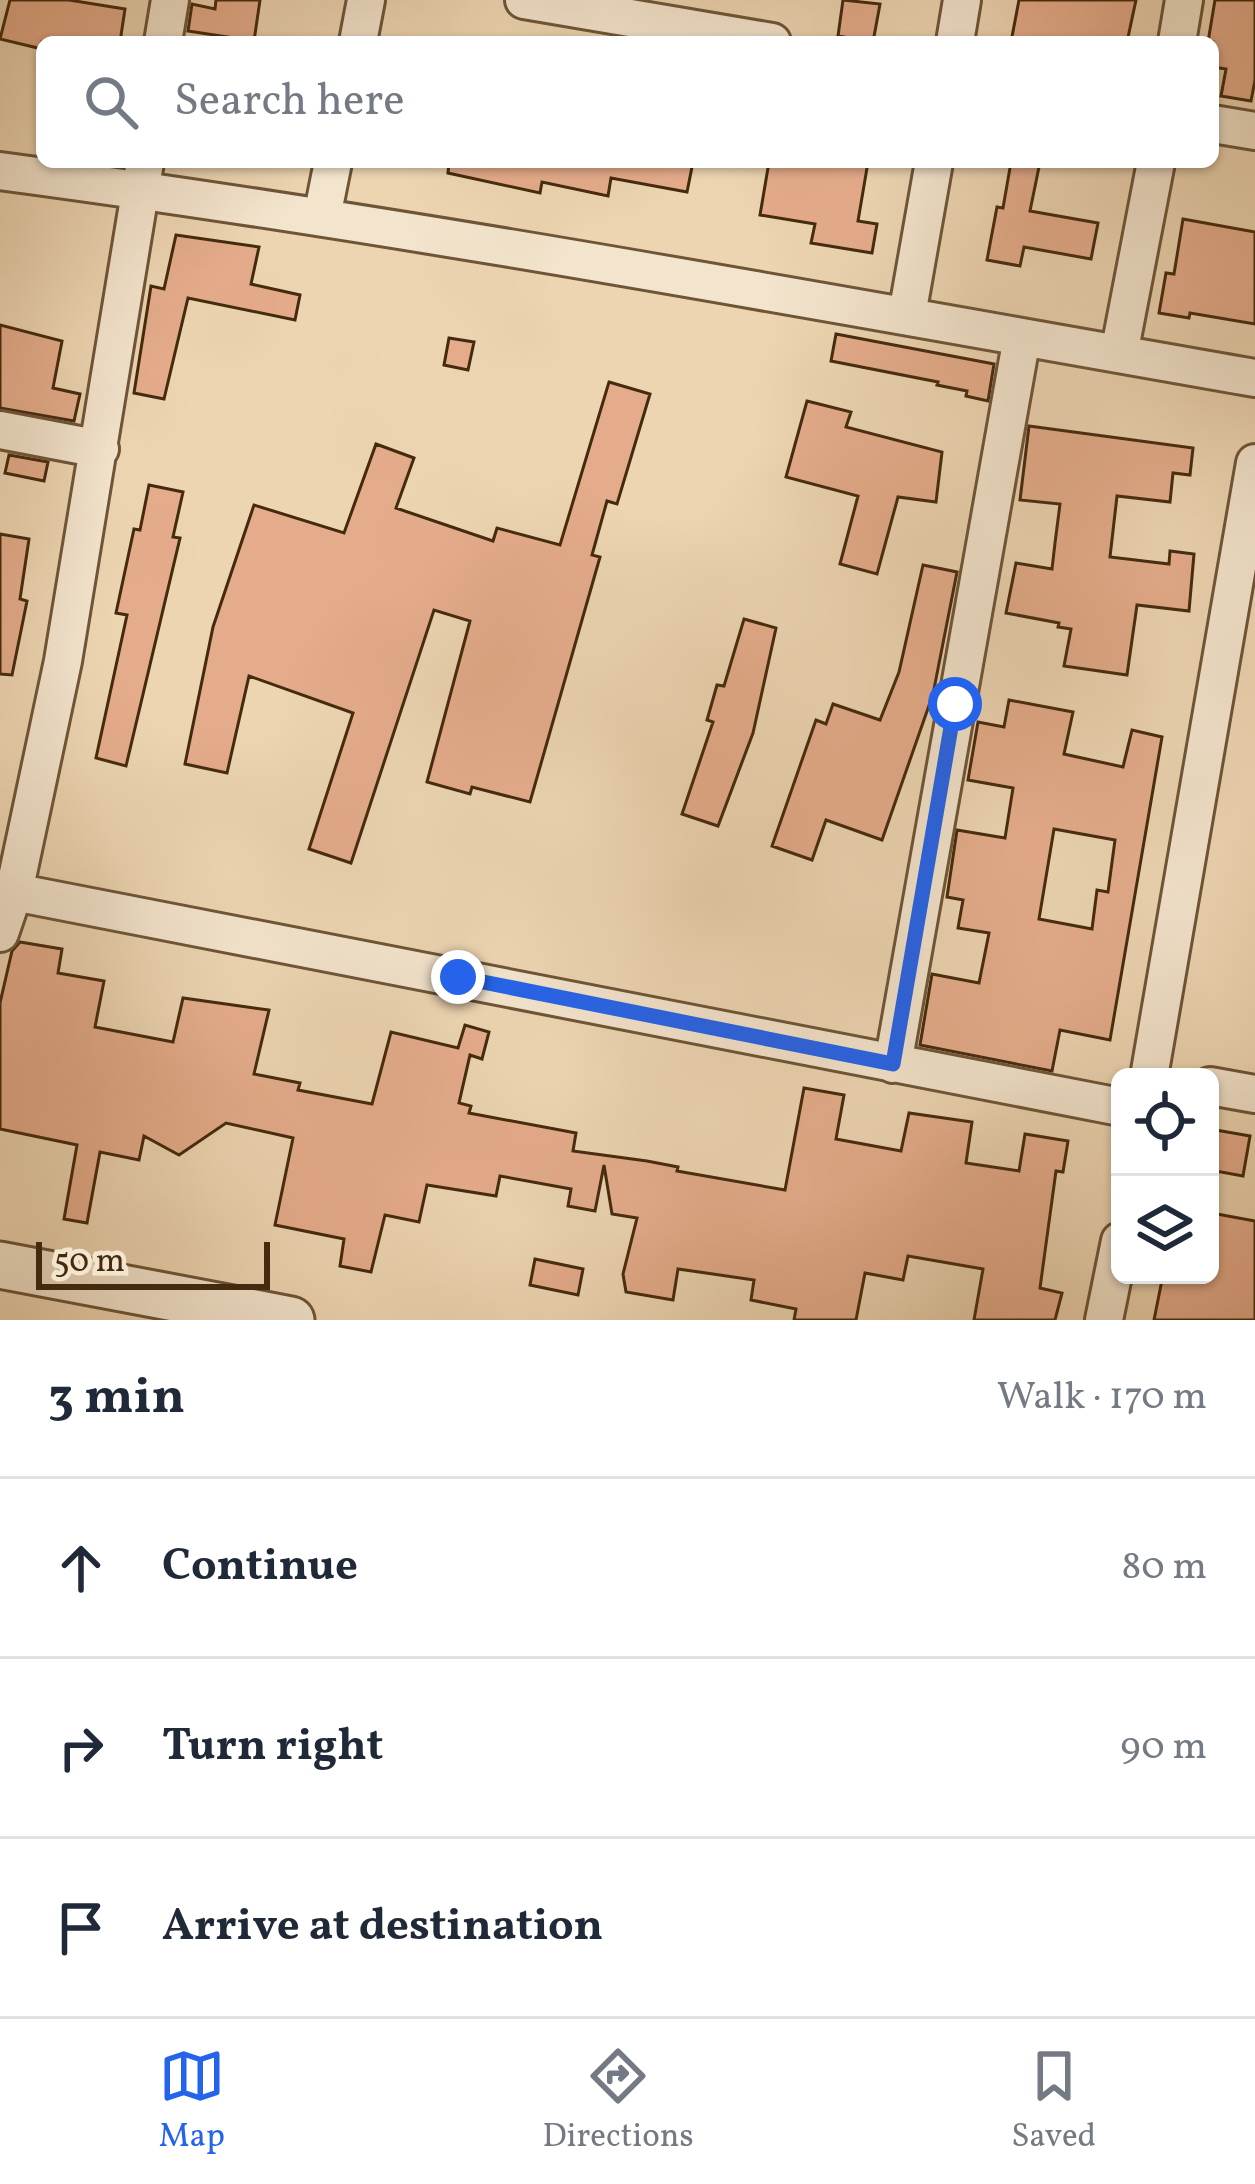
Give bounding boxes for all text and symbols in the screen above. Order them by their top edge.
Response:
search box [36,36,1219,168]
icon: search [78,69,144,135]
text: Search here [174,71,405,134]
route start [928,677,982,731]
route end [431,950,485,1004]
map controls [1111,1068,1219,1284]
button: locate [1111,1068,1219,1176]
button: layers [1111,1176,1219,1284]
scale bar [36,1236,270,1289]
text: 50 m [54,1240,125,1286]
text: 3 min [48,1363,185,1434]
text: Walk · 170 m [997,1371,1207,1425]
icon: ahead [48,1535,114,1601]
text: Continue [162,1536,358,1599]
text: 80 m [1121,1541,1207,1595]
icon: right [48,1715,114,1781]
text: Turn right [162,1716,383,1779]
text: 90 m [1120,1721,1207,1775]
icon: arrive [48,1895,114,1961]
text: Arrive at destination [162,1896,603,1959]
tab: Map [159,2043,225,2161]
tab: Directions [542,2043,694,2161]
tab: Saved [1011,2043,1096,2161]

